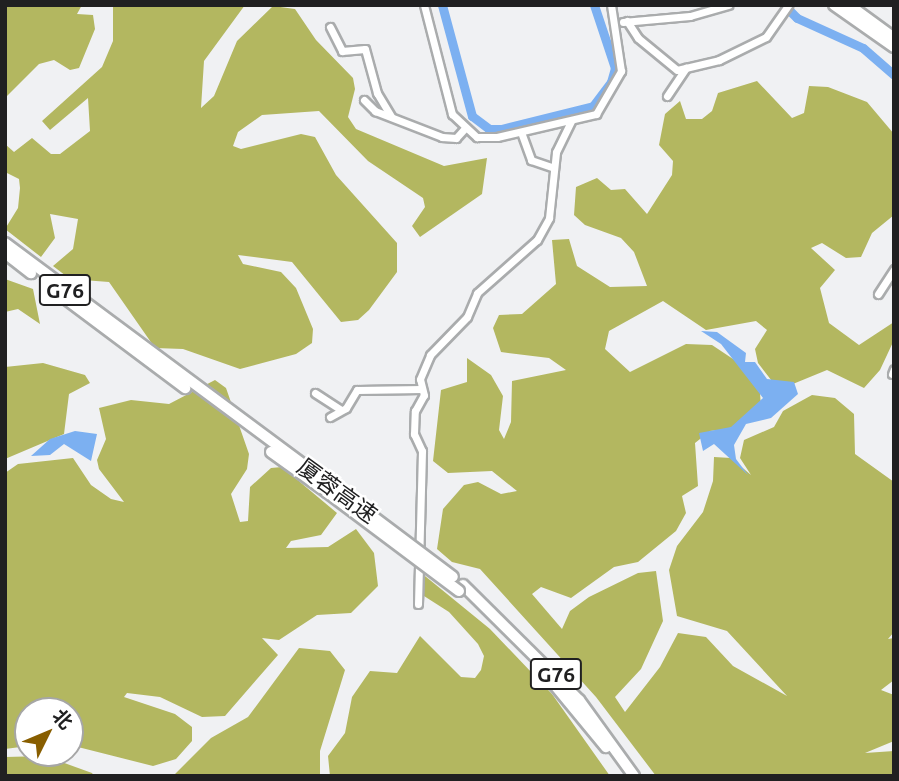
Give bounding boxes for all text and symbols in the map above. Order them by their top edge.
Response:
road number: G76 [39,272,91,308]
street label: 厦蓉高速 [292,453,382,529]
road number: G76 [530,656,582,692]
north arrow [14,697,84,767]
text: 北 [48,705,77,733]

